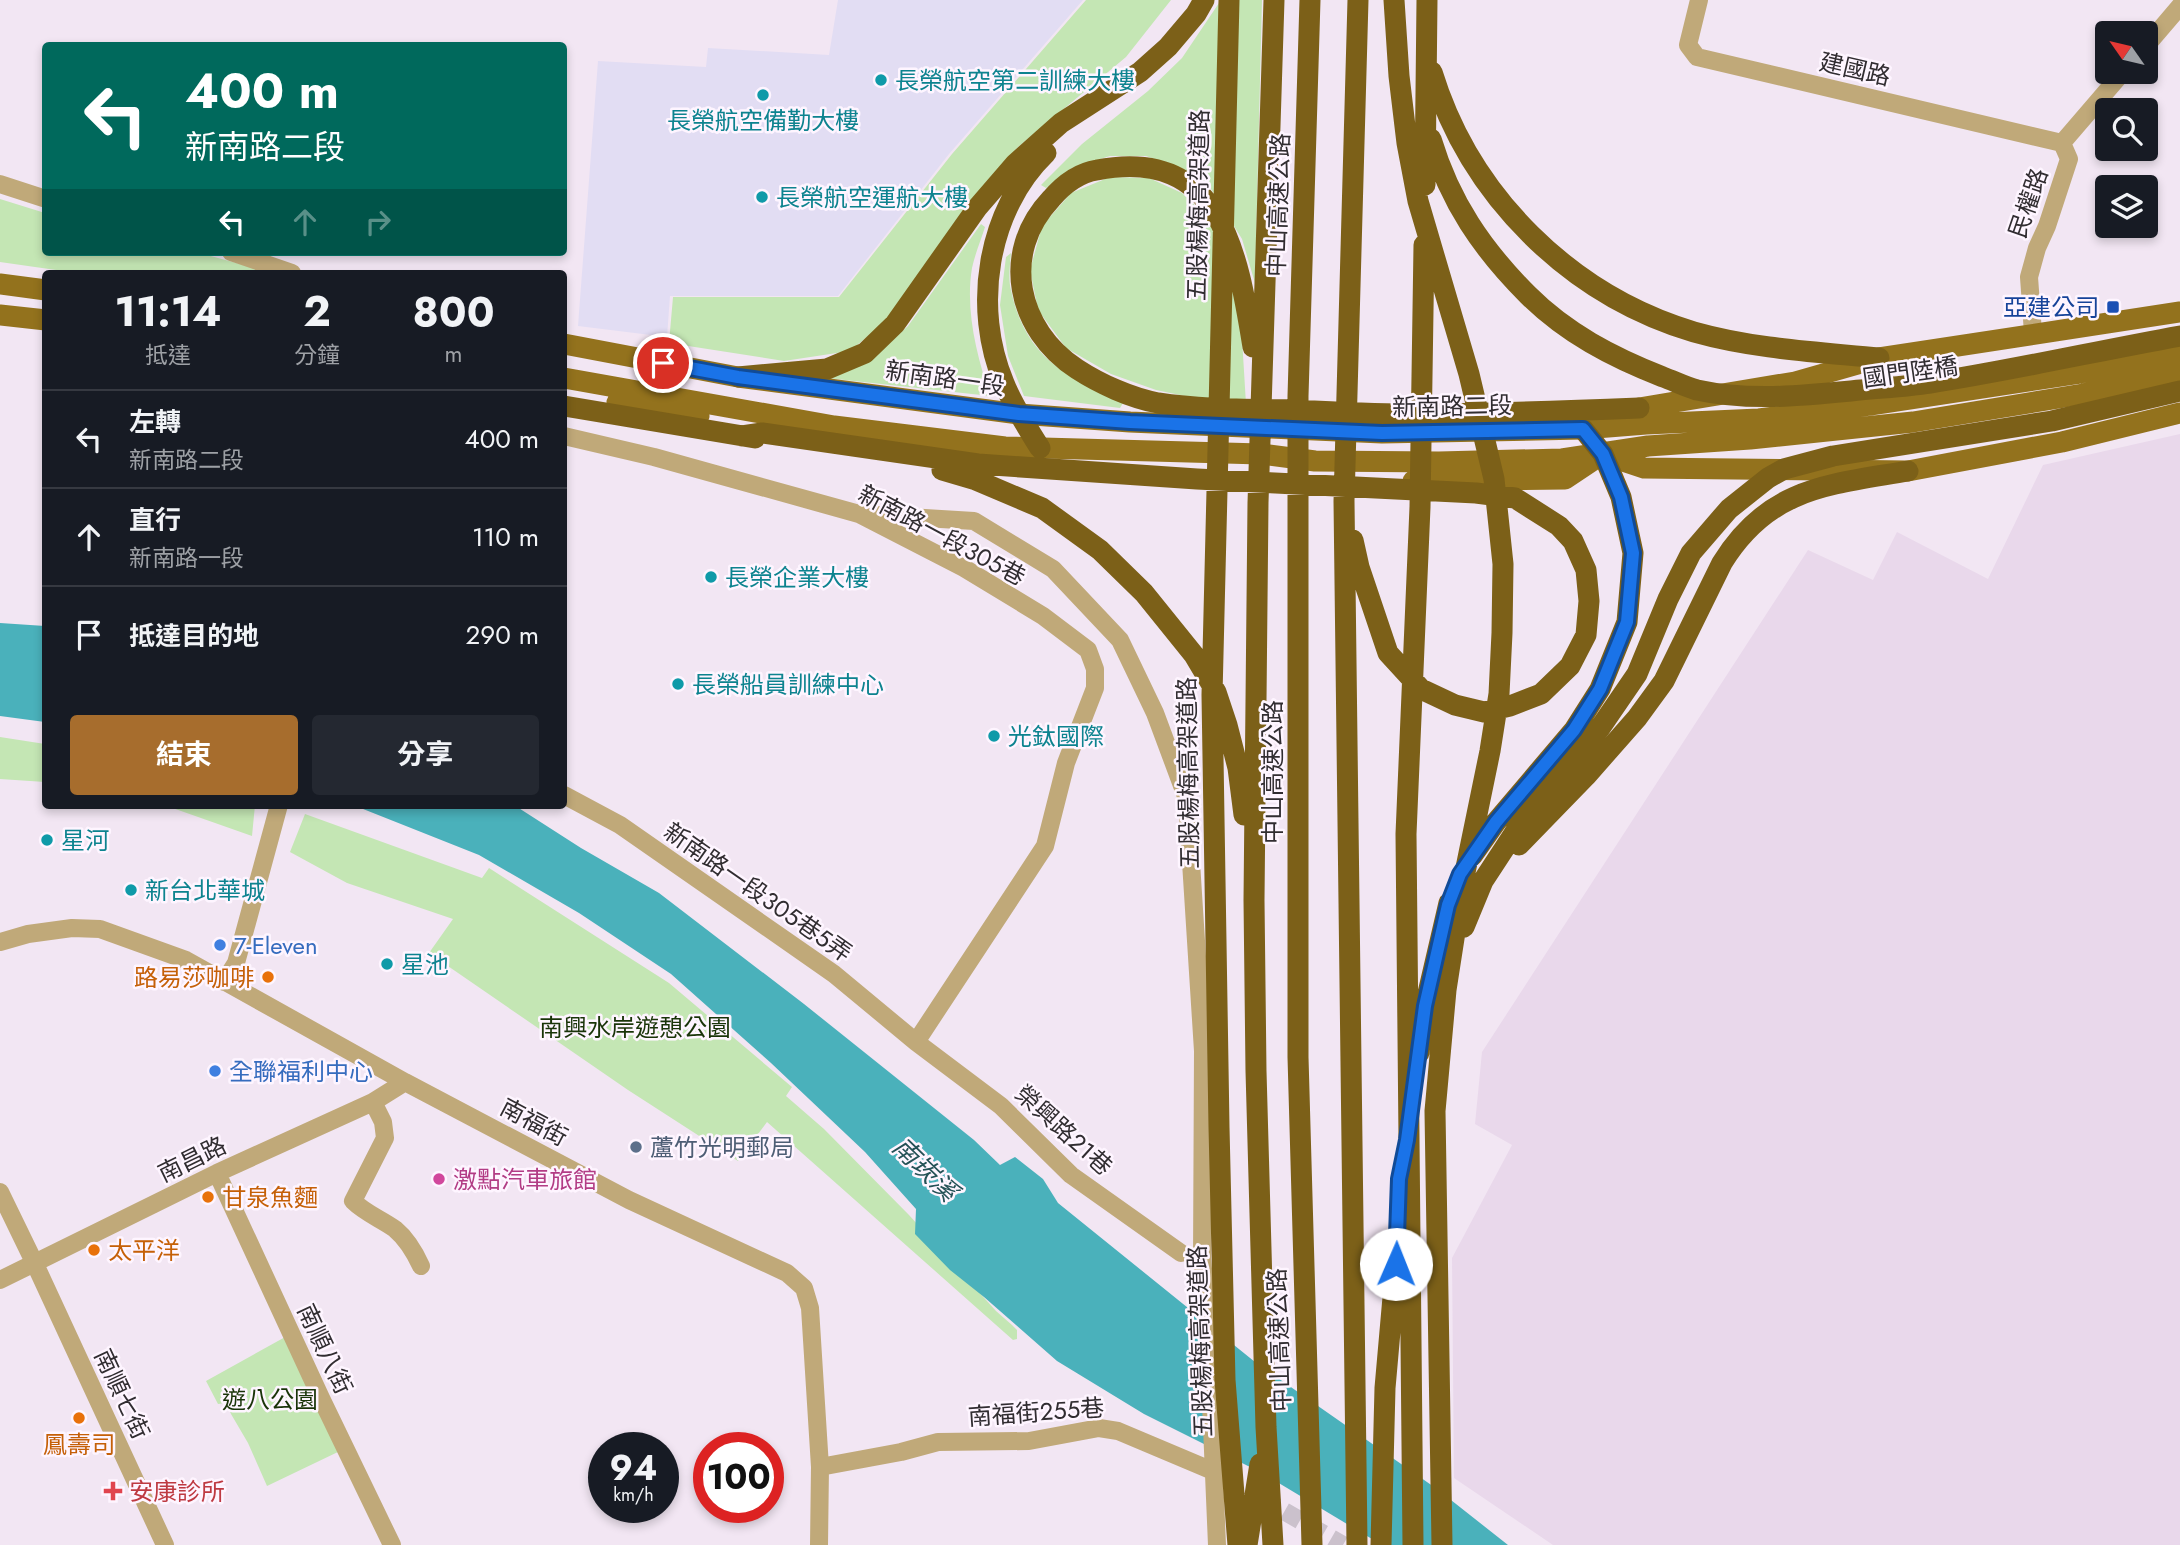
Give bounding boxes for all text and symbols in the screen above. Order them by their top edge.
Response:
north arrow [2095,21,2158,84]
map controls [2095,21,2158,238]
street label: 建國路 [1816,44,1894,94]
text: 400 m [185,56,339,126]
place label: 長榮航空第二訓練大樓 [895,63,1135,98]
icon: left [70,70,161,161]
marker: 長榮航空第二訓練大樓 [873,72,889,88]
marker: 長榮航空備勤大樓 [755,87,771,103]
button: search [2095,98,2158,161]
place label: 長榮航空備勤大樓 [667,103,859,138]
street label: 五股楊梅高架道路 [1179,109,1217,301]
text: 新南路二段 [185,124,345,170]
street label: 中山高速公路 [1258,132,1298,278]
street label: 民權路 [2000,163,2056,243]
button: layers [2095,175,2158,238]
place label: 長榮航空運航大樓 [776,180,968,215]
marker: 長榮航空運航大樓 [754,189,770,205]
icon: left [213,203,251,241]
icon: ahead [286,203,324,241]
icon: right [359,203,397,241]
text: 11:14 [115,281,222,342]
text: 2 [303,281,331,342]
text: 800 [413,282,494,343]
place label: 亞建公司 [2003,290,2099,325]
marker: 亞建公司 [2105,299,2121,315]
pin [633,333,693,393]
text: m [445,337,462,371]
text: 抵達 [145,338,191,372]
text: 分鐘 [294,338,340,372]
icon: arrive [644,344,682,382]
street label: 國門陸橋 [1860,348,1960,396]
street label: 新南路一段 [883,352,1007,404]
street label: 新南路二段 [1392,387,1512,425]
text: 左轉 [129,403,181,441]
icon: left [70,420,108,458]
text: 400 m [465,420,539,458]
text: 新南路二段 [129,443,244,477]
street label: 新南路一段305巷 [852,476,1032,594]
text: 直行 [129,501,181,539]
icon: ahead [70,518,108,556]
text: 110 m [472,518,539,556]
text: 新南路一段 [129,541,244,575]
place label: 長榮企業大樓 [725,560,869,595]
marker: 長榮企業大樓 [703,569,719,585]
icon: arrive [70,616,108,654]
text: 290 m [466,616,539,654]
text: 抵達目的地 [129,617,259,655]
place label: 長榮船員訓練中心 [692,667,884,702]
marker: 長榮船員訓練中心 [670,676,686,692]
street label: 五股楊梅高架道路 [1169,677,1207,869]
street label: 中山高速公路 [1255,700,1290,844]
button: 結束 [70,715,298,795]
button: 分享 [312,715,539,795]
place label: 光鈦國際 [1008,719,1104,754]
marker: 光鈦國際 [986,728,1002,744]
street label: 新南路一段305巷5弄 [657,814,859,970]
place label: 星河 [61,823,109,858]
marker: 星河 [39,832,55,848]
place label: 新台北華城 [145,873,265,908]
marker: 新台北華城 [123,882,139,898]
place label: 7-Eleven [234,928,318,963]
marker: 7-Eleven [212,937,228,953]
place label: 星池 [401,947,449,982]
marker: 星池 [379,956,395,972]
place label: 路易莎咖啡 [134,960,254,995]
marker: 路易莎咖啡 [260,969,276,985]
park label: 南興水岸遊憩公園 [539,1010,731,1045]
place label: 全聯福利中心 [229,1054,373,1089]
marker: 全聯福利中心 [207,1063,223,1079]
street label: 榮興路21巷 [1008,1077,1120,1183]
street label: 南福街 [494,1090,574,1154]
street label: 南昌路 [152,1127,232,1191]
water label: 南崁溪 [884,1128,969,1213]
place label: 蘆竹光明郵局 [650,1130,794,1165]
marker: 蘆竹光明郵局 [628,1139,644,1155]
place label: 激點汽車旅館 [453,1162,597,1197]
marker: 激點汽車旅館 [431,1171,447,1187]
place label: 甘泉魚麵 [222,1180,318,1215]
marker: 甘泉魚麵 [200,1189,216,1205]
position arrow [1359,1227,1433,1301]
place label: 太平洋 [108,1233,180,1268]
marker: 太平洋 [86,1242,102,1258]
street label: 五股楊梅高架道路 [1179,1244,1221,1438]
street label: 中山高速公路 [1259,1267,1299,1413]
street label: 南順八街 [289,1298,361,1400]
street label: 南順七街 [86,1343,158,1445]
park label: 遊八公園 [222,1382,318,1417]
street label: 南福街255巷 [967,1390,1105,1434]
marker: 鳳壽司 [71,1410,87,1426]
place label: 鳳壽司 [43,1427,115,1462]
speed limit sign: 100 [693,1432,784,1523]
text: 94 [610,1443,657,1493]
place label: 安康診所 [129,1474,225,1509]
marker: 安康診所 [103,1481,123,1501]
text: km/h [613,1482,654,1508]

